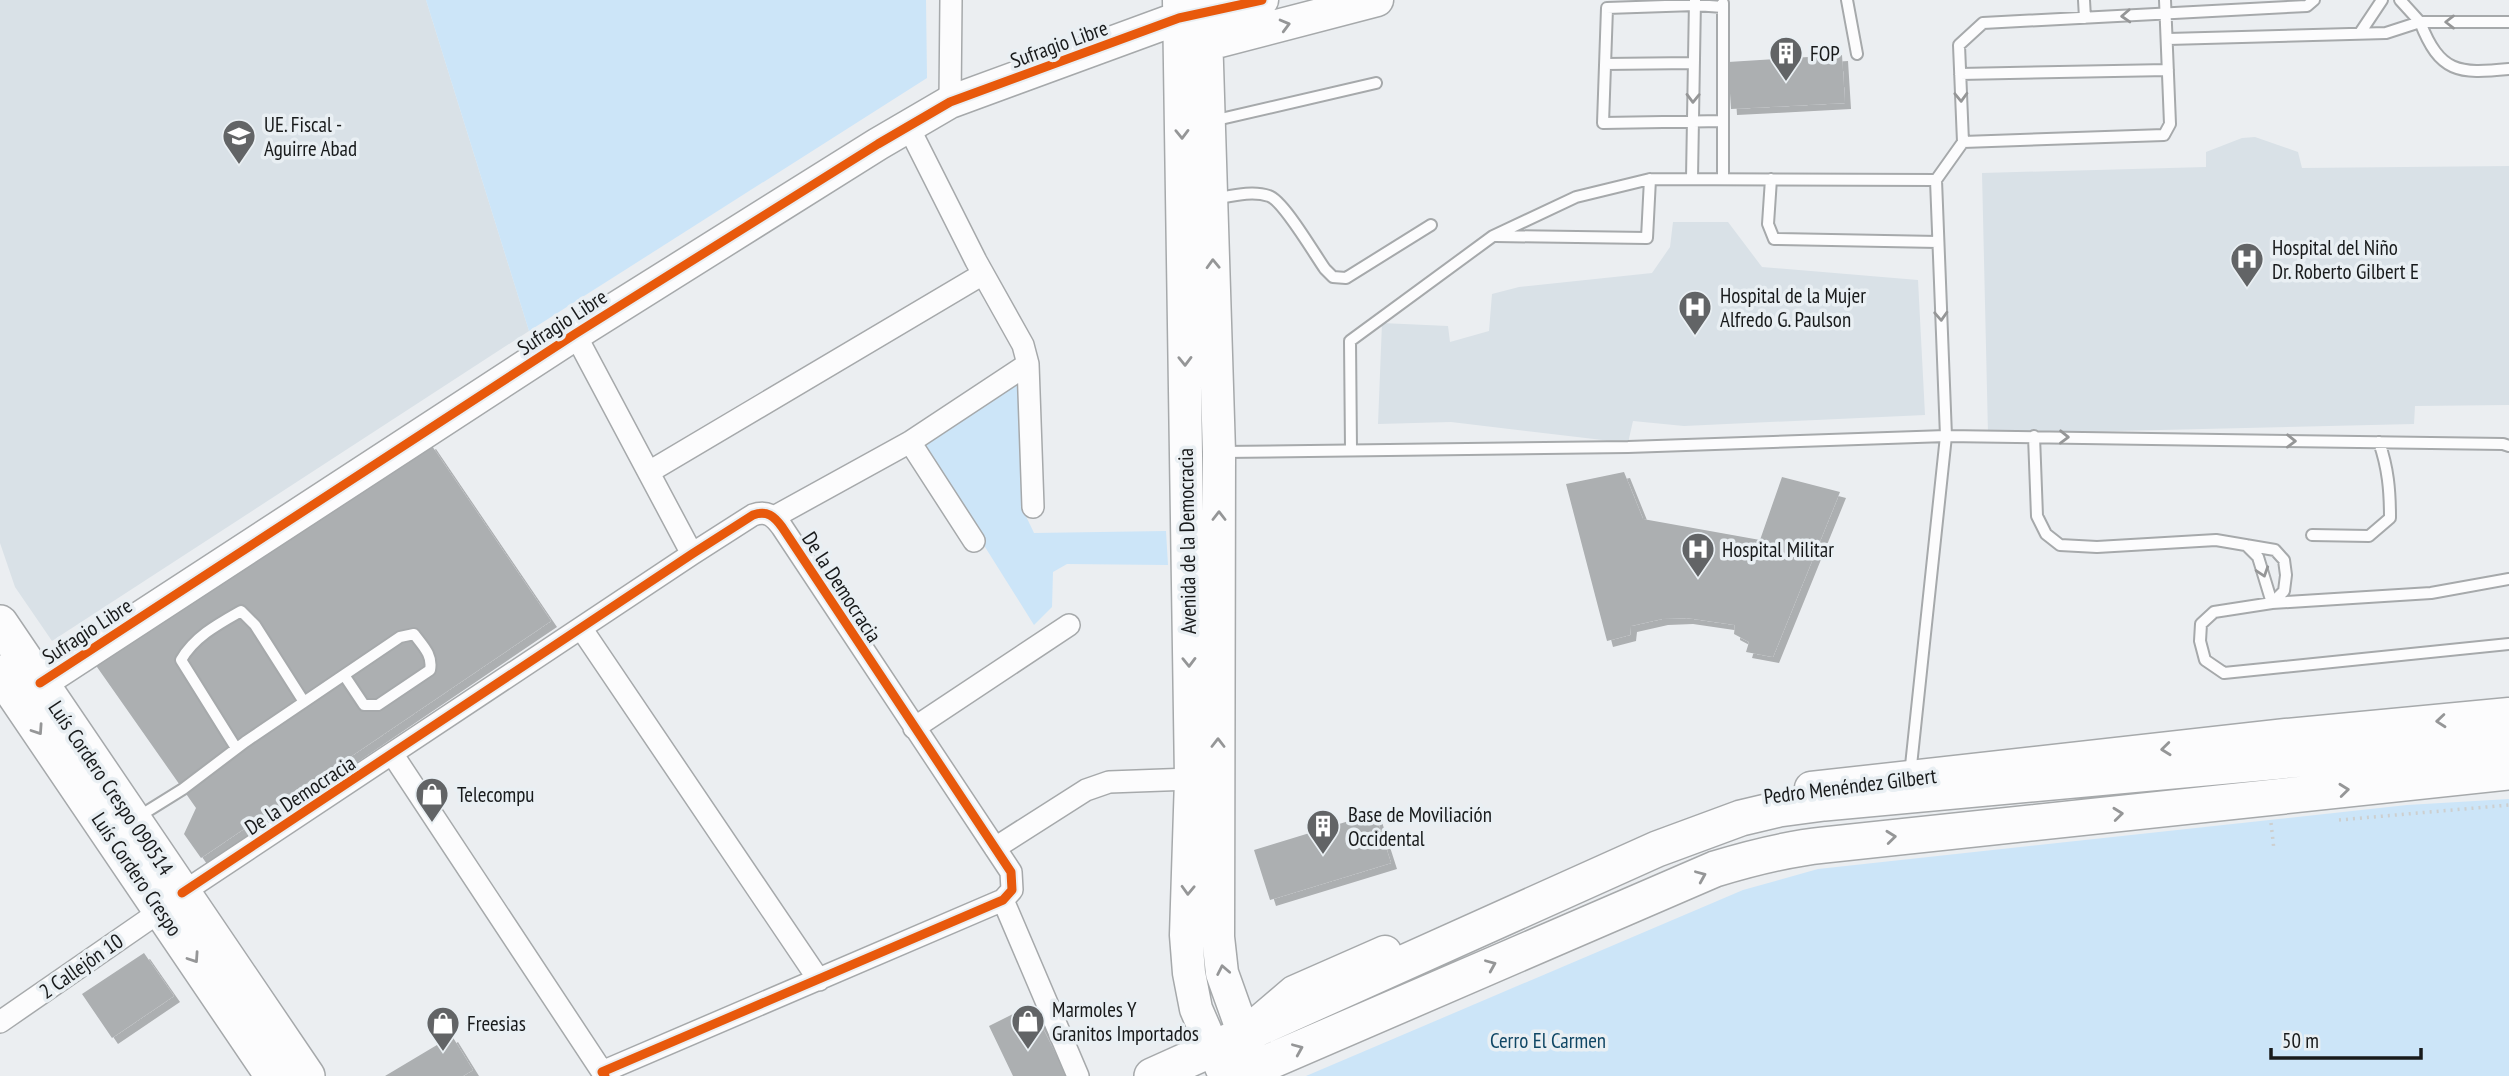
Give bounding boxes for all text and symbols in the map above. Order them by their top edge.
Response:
one-way arrow [2120,8,2131,23]
street label: Sufragio Libre [1007,14,1111,74]
one-way arrow [2444,14,2454,30]
one-way arrow [1279,19,1291,33]
building icon: FOP [1767,34,1805,83]
place label: FOP [1810,40,1840,67]
one-way arrow [1954,92,1969,103]
one-way arrow [1686,93,1701,104]
place label: UE. Fiscal - Aguirre Abad [264,111,357,162]
school or university icon: UE. Fiscal - Aguirre Abad [220,117,258,166]
one-way arrow [1174,129,1189,140]
place label: Hospital del Niño Dr. Roberto Gilbert E [2272,234,2419,285]
hospital icon: Hospital del Niño Dr. Roberto Gilbert E [2228,240,2266,289]
one-way arrow [1206,258,1221,269]
place label: Hospital de la Mujer Alfredo G. Paulson [1720,282,1866,333]
street label: Sufragio Libre [512,283,612,361]
hospital icon: Hospital de la Mujer Alfredo G. Paulson [1676,288,1714,337]
one-way arrow [1933,311,1948,322]
one-way arrow [1177,357,1193,367]
one-way arrow [2059,429,2069,445]
one-way arrow [2286,433,2297,448]
street label: Avenida de la Democracia [1172,448,1202,634]
one-way arrow [1211,510,1227,520]
street label: De la Democracia [796,527,888,647]
hospital icon: Hospital Militar [1679,530,1717,579]
place label: Hospital Militar [1722,536,1834,563]
one-way arrow [2255,565,2269,577]
street label: Sufragio Libre [37,592,137,670]
one-way arrow [1181,658,1197,668]
street label: Luís Cordero Crespo 090514 [43,696,179,880]
one-way arrow [2435,713,2447,728]
one-way arrow [30,722,43,735]
one-way arrow [1210,737,1226,748]
one-way arrow [2160,741,2172,756]
street label: De la Democracia [240,749,360,841]
street label: Pedro Menéndez Gilbert [1762,762,1938,810]
shop icon: Telecompu [413,775,451,824]
place label: Telecompu [457,781,534,808]
one-way arrow [2338,782,2350,797]
place label: Base de Moviliación Occidental [1348,801,1492,852]
one-way arrow [2112,806,2123,821]
street label: Luís Cordero Crespo [86,807,188,941]
building icon: Base de Moviliación Occidental [1304,807,1342,856]
one-way arrow [1886,830,1897,845]
one-way arrow [1694,870,1706,884]
one-way arrow [1180,884,1195,895]
street label: 2 Callejón 10 [34,927,128,1005]
one-way arrow [186,950,198,963]
one-way arrow [1484,959,1497,973]
one-way arrow [1216,964,1231,976]
place label: Marmoles Y Granitos Importados [1052,996,1199,1047]
shop icon: Marmoles Y Granitos Importados [1009,1002,1047,1051]
shop icon: Freesias [424,1004,462,1053]
place label: Freesias [467,1010,526,1037]
scale bar [2271,1016,2422,1060]
park label: Cerro El Carmen [1490,1027,1606,1054]
text: 50 m [2282,1027,2319,1054]
one-way arrow [1291,1043,1304,1057]

